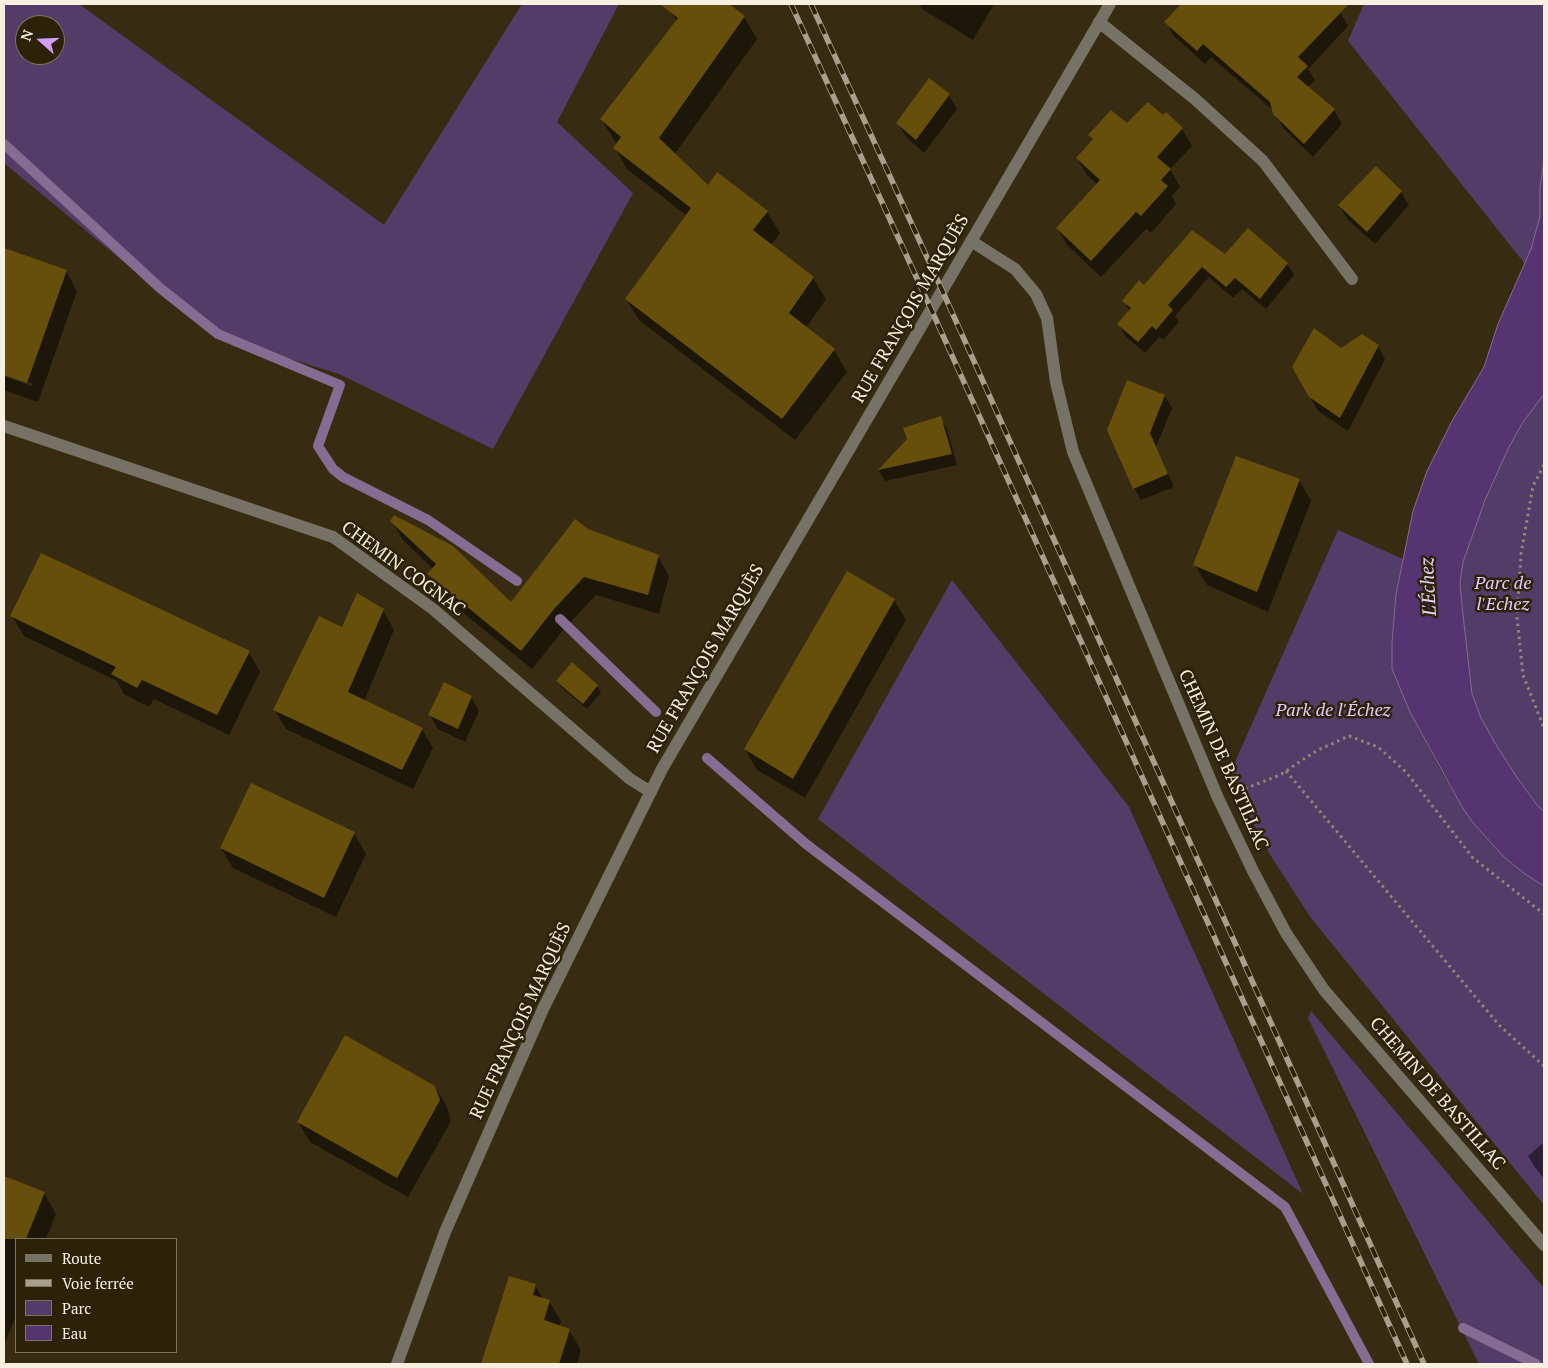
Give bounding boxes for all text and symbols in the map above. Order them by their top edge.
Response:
north arrow [15,15,65,65]
text: N [16,27,37,43]
street label: RUE FRANÇOIS MARQUÈS [848,211,974,407]
street label: CHEMIN COGNAC [337,517,469,621]
water label: L'Échez [1416,557,1442,617]
street label: RUE FRANÇOIS MARQUÈS [643,561,769,757]
park label: Parc de l'Echez [1475,573,1531,616]
street label: CHEMIN DE BASTILLAC [1173,666,1273,854]
park label: Park de l'Échez [1276,700,1390,722]
street label: RUE FRANÇOIS MARQUÈS [466,919,576,1123]
street label: CHEMIN DE BASTILLAC [1365,1013,1509,1175]
legend [15,1238,178,1353]
text: Route [62,1248,101,1268]
text: Voie ferrée [62,1273,134,1293]
text: Parc [62,1298,91,1318]
text: Eau [62,1323,87,1343]

